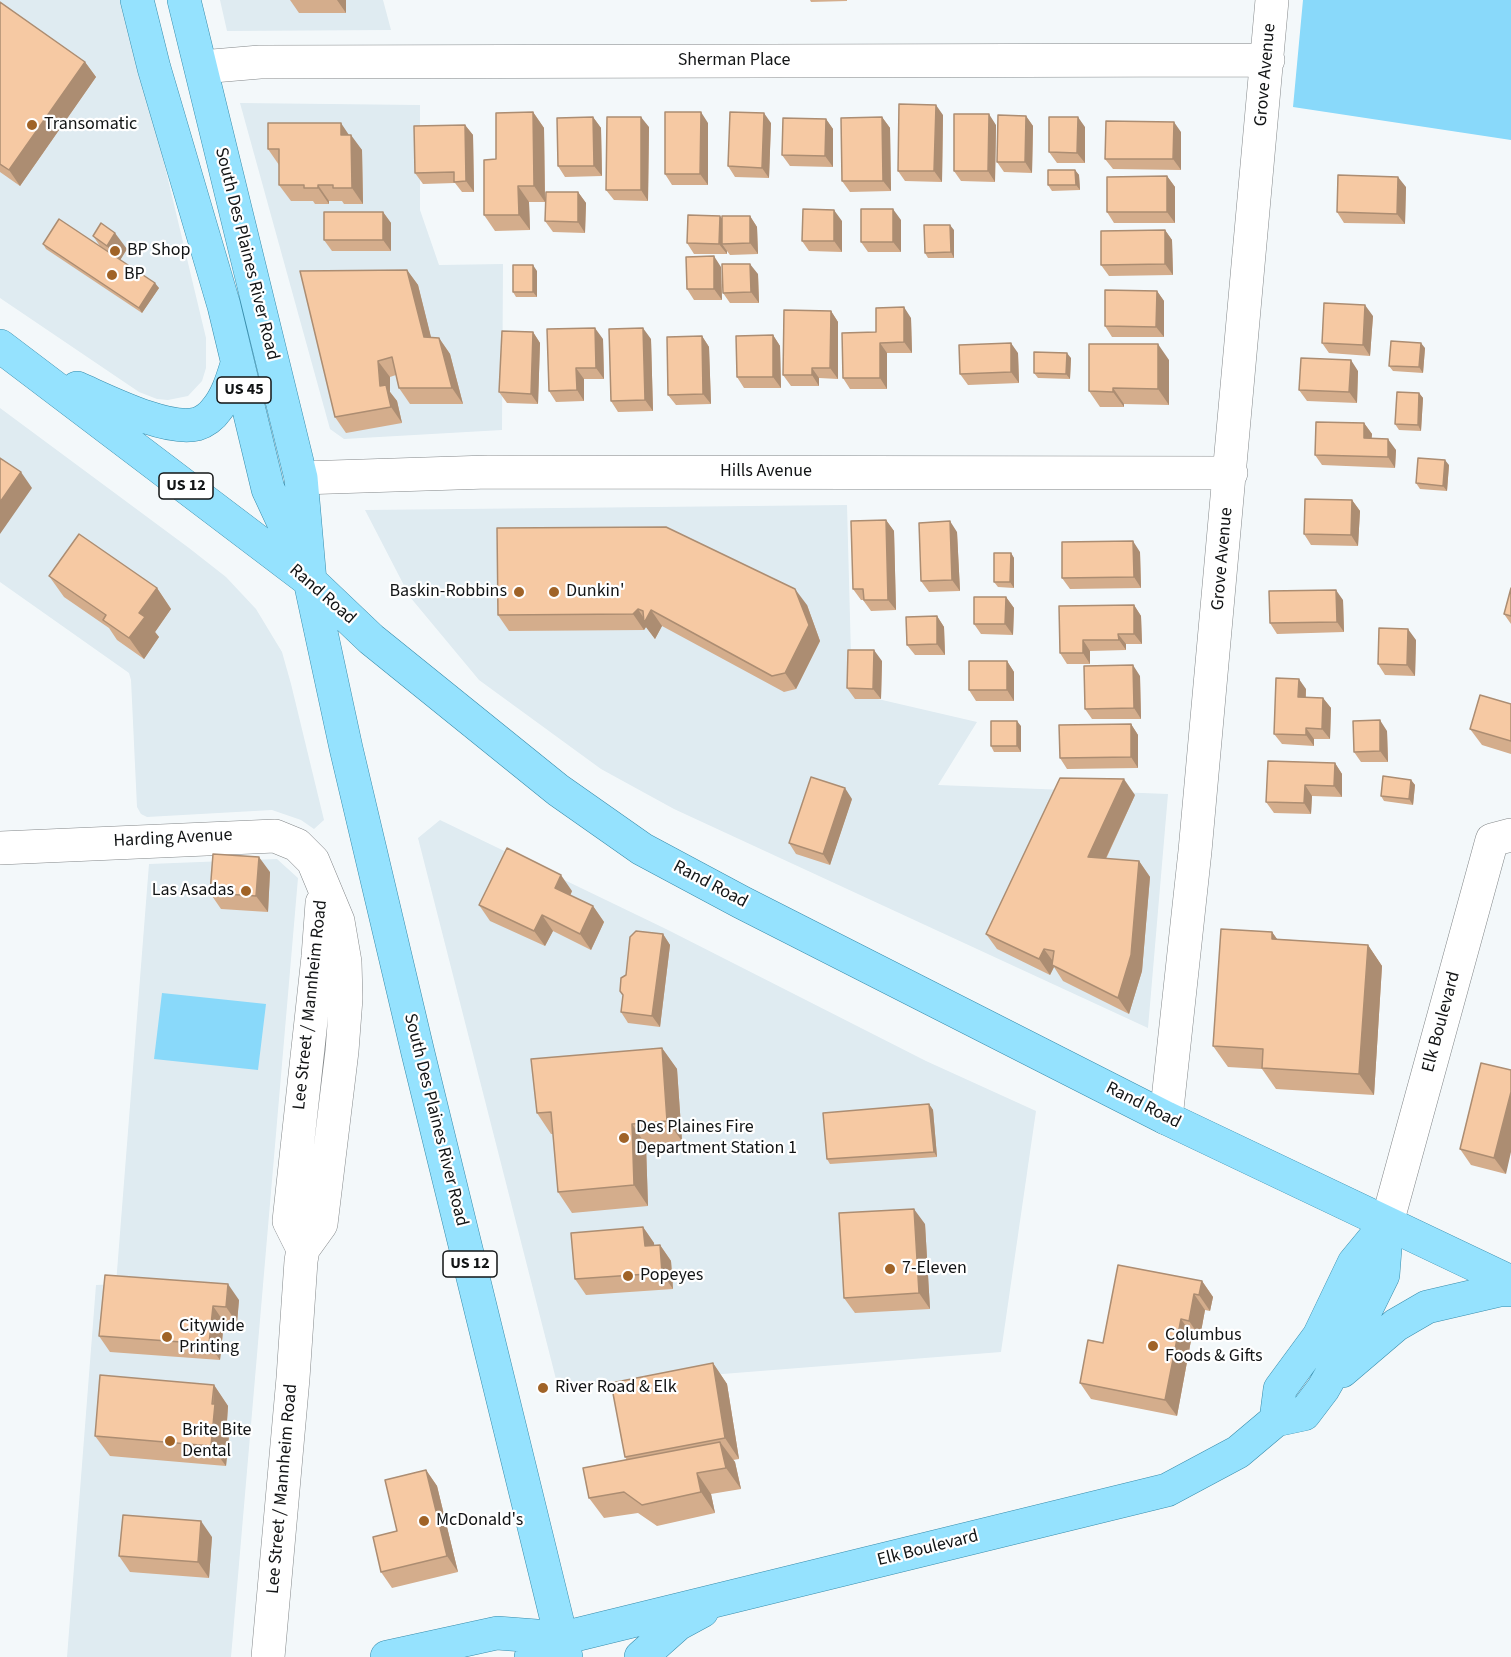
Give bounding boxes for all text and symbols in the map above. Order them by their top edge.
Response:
street label: Grove Avenue [1251,23,1281,127]
street label: Sherman Place [678,50,790,72]
place label: Transomatic [44,114,137,136]
marker: Transomatic [25,118,39,132]
street label: South Des Plaines River Road [209,145,283,363]
place label: BP Shop [127,240,191,262]
marker: BP Shop [108,244,122,258]
place label: BP [124,264,145,286]
marker: BP [105,268,119,282]
road number: US 45 [217,377,271,403]
street label: Hills Avenue [720,461,812,483]
road number: US 12 [159,473,213,499]
street label: Grove Avenue [1208,507,1238,611]
street label: Rand Road [284,560,360,630]
place label: Baskin-Robbins [389,581,507,603]
place label: Dunkin' [566,581,624,603]
marker: Baskin-Robbins [512,585,526,599]
marker: Dunkin' [547,585,561,599]
street label: Harding Avenue [113,825,233,853]
street label: Rand Road [669,856,751,914]
place label: Las Asadas [152,880,234,902]
marker: Las Asadas [239,884,253,898]
street label: Lee Street / Mannheim Road [289,899,333,1111]
street label: Elk Boulevard [1418,969,1466,1075]
street label: South Des Plaines River Road [398,1011,472,1229]
street label: Rand Road [1102,1078,1184,1134]
place label: Des Plaines Fire Department Station 1 [636,1117,797,1160]
marker: Des Plaines Fire Department Station 1 [617,1131,631,1145]
road number: US 12 [443,1251,497,1277]
place label: 7-Eleven [902,1258,967,1280]
marker: 7-Eleven [883,1262,897,1276]
place label: Popeyes [640,1265,703,1287]
marker: Popeyes [621,1269,635,1283]
place label: Citywide Printing [179,1316,244,1358]
place label: Columbus Foods & Gifts [1165,1325,1262,1368]
marker: Citywide Printing [160,1330,174,1344]
marker: Columbus Foods & Gifts [1146,1339,1160,1353]
place label: River Road & Elk [555,1377,677,1399]
marker: River Road & Elk [536,1381,550,1395]
street label: Lee Street / Mannheim Road [263,1383,303,1595]
place label: Brite Bite Dental [182,1420,251,1462]
marker: Brite Bite Dental [163,1434,177,1448]
place label: McDonald's [436,1510,523,1532]
marker: McDonald's [417,1514,431,1528]
street label: Elk Boulevard [875,1526,981,1572]

